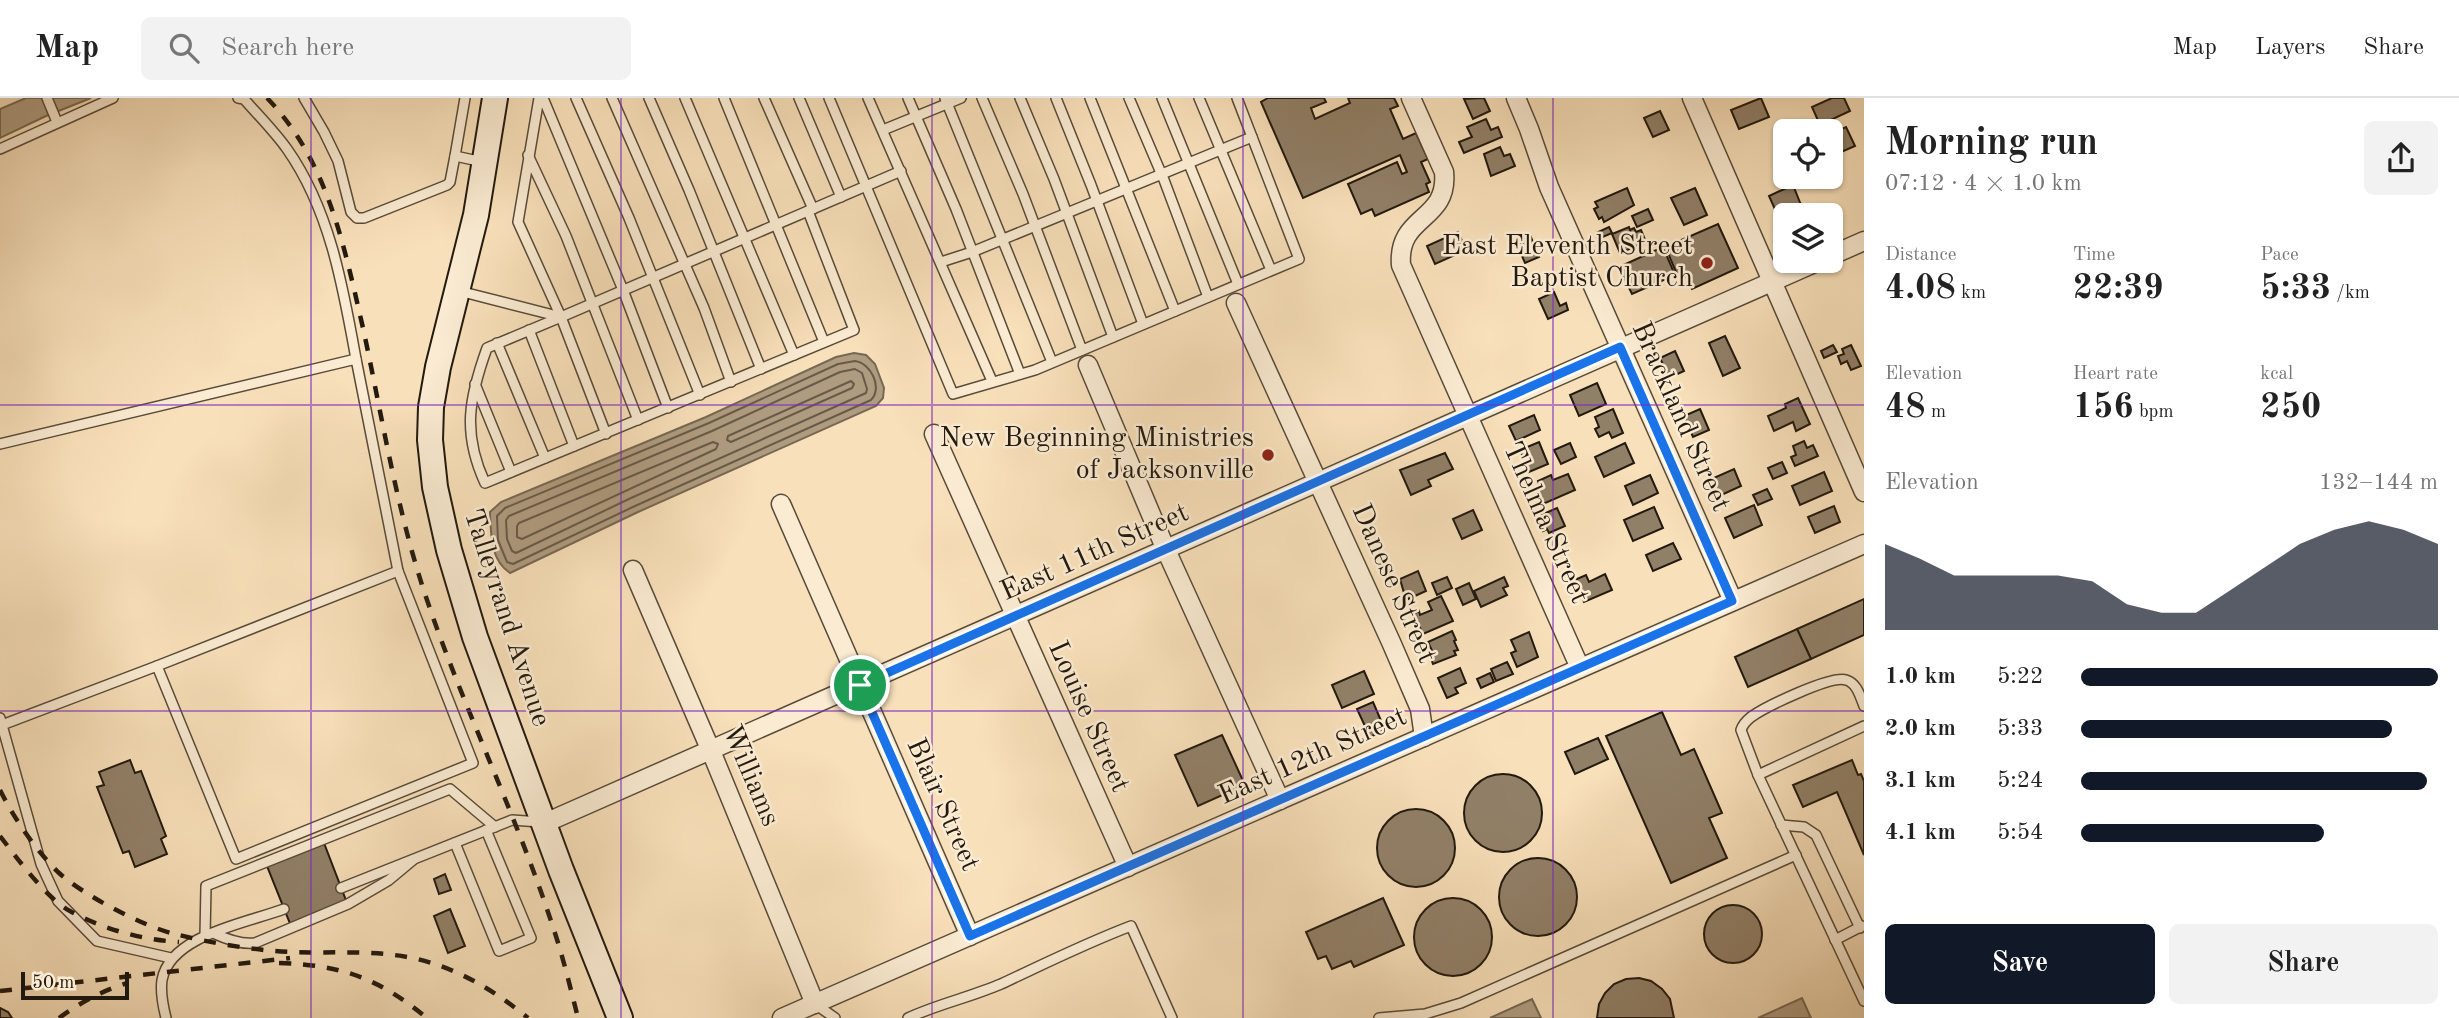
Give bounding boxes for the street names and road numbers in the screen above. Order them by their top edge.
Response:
street label: Brackland Street [1626,318,1734,516]
street label: Thelma Street [1497,438,1593,608]
street label: East 11th Street [997,499,1193,607]
street label: Danese Street [1345,500,1441,668]
street label: Talleyrand Avenue [458,506,554,730]
street label: Louise Street [1042,637,1134,797]
street label: East 12th Street [1215,703,1411,811]
street label: Williams [716,721,784,831]
street label: Blair Street [900,735,984,875]

